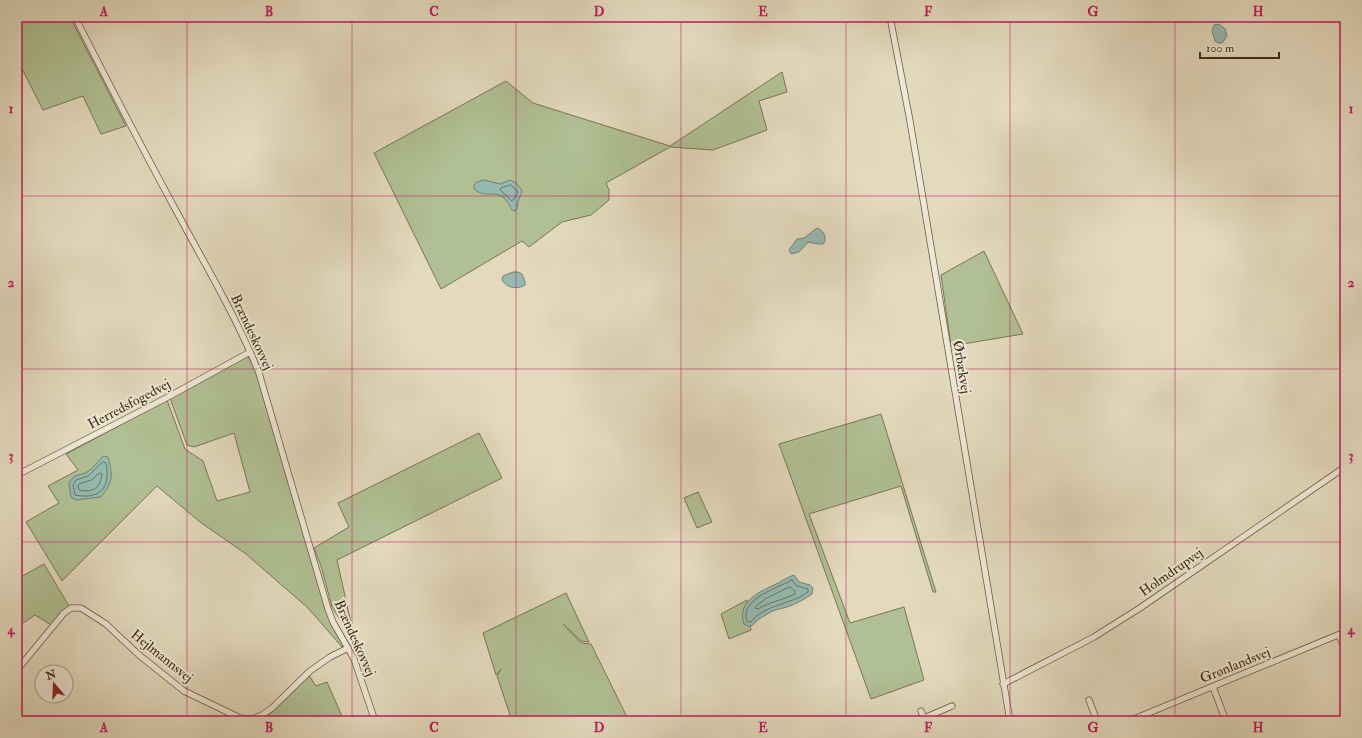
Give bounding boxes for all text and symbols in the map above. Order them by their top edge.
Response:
text: A [99,4,109,20]
text: B [265,4,273,20]
text: C [429,4,439,20]
text: D [594,4,605,20]
text: E [758,4,768,20]
text: F [924,4,933,20]
text: G [1088,4,1099,20]
text: H [1253,4,1264,20]
scale bar [1200,34,1279,60]
text: 100 m [1206,41,1235,56]
text: 1 [9,101,14,117]
text: 1 [1349,101,1354,117]
text: 2 [8,275,15,291]
text: 2 [1348,275,1355,291]
street label: Brændeskovvej [227,291,277,373]
street label: Ørbækvej [949,339,975,395]
street label: Herredsfogedvej [85,375,173,433]
text: 3 [9,448,14,464]
text: 3 [1349,448,1354,464]
street label: Holmdrupvej [1136,544,1207,601]
street label: Brændeskovvej [331,597,379,679]
text: 4 [6,622,15,638]
text: 4 [1346,622,1355,638]
street label: Hejlmannsvej [128,626,196,686]
street label: Grønlandsvej [1197,643,1273,687]
north arrow [34,664,74,704]
text: N [43,667,59,683]
text: A [99,720,109,736]
text: B [265,720,273,736]
text: C [429,720,439,736]
text: D [594,720,605,736]
text: E [758,720,768,736]
text: F [924,720,933,736]
text: G [1088,720,1099,736]
text: H [1253,720,1264,736]

